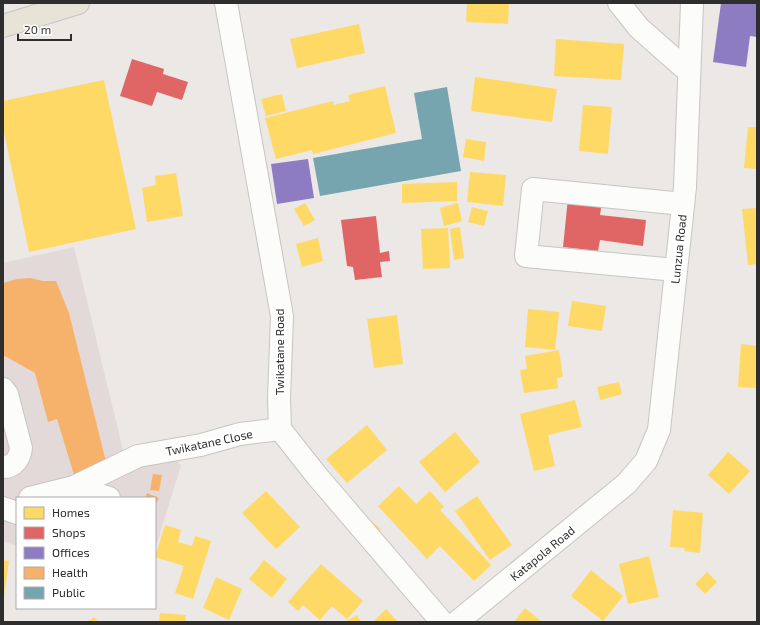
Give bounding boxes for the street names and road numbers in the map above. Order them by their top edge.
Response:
street label: Lunzua Road [667,214,689,284]
street label: Twikatane Road [272,309,286,395]
street label: Twikatane Close [164,426,254,458]
street label: Katapola Road [507,523,577,583]

